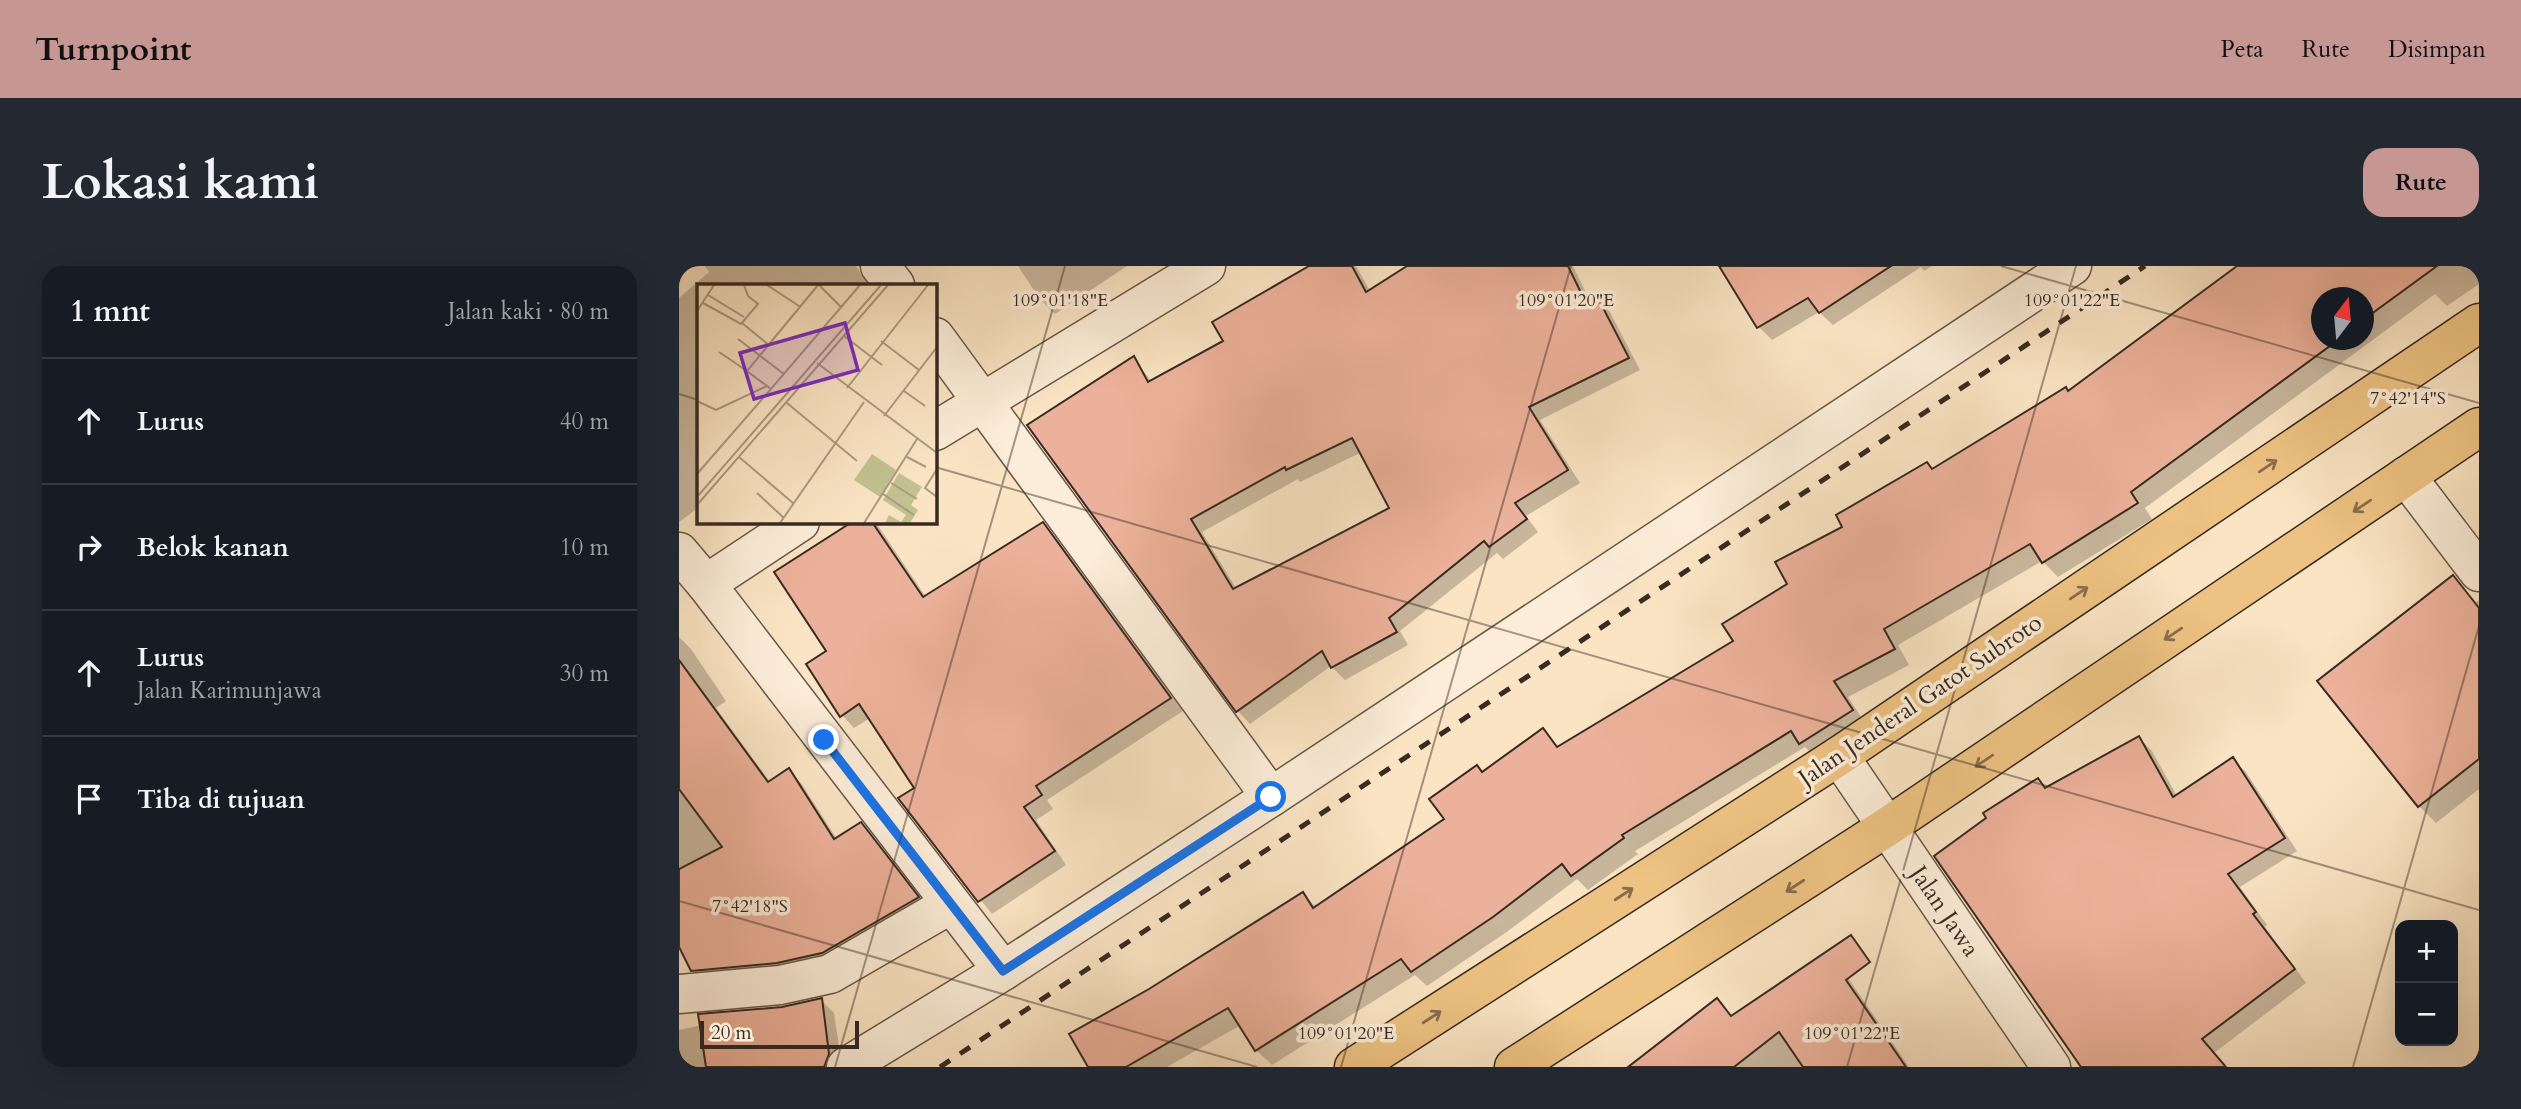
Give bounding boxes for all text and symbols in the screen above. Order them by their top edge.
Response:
text: Turnpoint [35,27,191,72]
text: Peta [2221,33,2264,66]
text: Rute [2302,33,2350,66]
text: Disimpan [2388,33,2486,66]
button: Rute [2363,148,2479,217]
text: Lokasi kami [42,149,319,216]
inset map [697,284,936,523]
north arrow [2311,287,2374,350]
text: 109°01'18"E [1012,288,1108,313]
text: 109°01'20"E [1518,288,1614,313]
text: 109°01'22"E [2024,288,2120,313]
text: 1 mnt [70,291,150,332]
text: Jalan kaki · 80 m [448,296,609,327]
text: 7°42'14"S [2370,386,2446,411]
icon: ahead [70,402,108,440]
text: Lurus [137,404,204,439]
text: 40 m [560,406,609,437]
one-way arrow [2258,459,2277,473]
one-way arrow [2352,500,2372,514]
icon: right [70,528,108,566]
text: Belok kanan [137,530,289,565]
text: 10 m [560,532,609,563]
one-way arrow [2069,586,2088,600]
street label: Jalan Jenderal Gatot Subroto [1789,606,2049,796]
one-way arrow [2164,626,2183,641]
text: Lurus [137,640,204,675]
icon: ahead [70,654,108,692]
text: 30 m [560,658,609,689]
text: Jalan Karimunjawa [137,675,322,706]
route end [808,724,839,755]
one-way arrow [1975,754,1994,768]
icon: arrive [70,780,108,818]
route start [1255,781,1286,812]
text: Tiba di tujuan [137,782,305,817]
street label: Jalan Jawa [1900,857,1987,964]
one-way arrow [1785,880,1805,894]
one-way arrow [1613,886,1633,900]
text: 7°42'18"S [712,894,788,919]
map controls [2395,920,2458,1046]
button: + [2395,920,2458,983]
button: − [2395,983,2458,1046]
one-way arrow [1422,1009,1441,1024]
scale bar [700,1018,859,1050]
text: 20 m [711,1020,752,1046]
text: 109°01'20"E [1298,1021,1394,1046]
text: 109°01'22"E [1804,1021,1900,1046]

